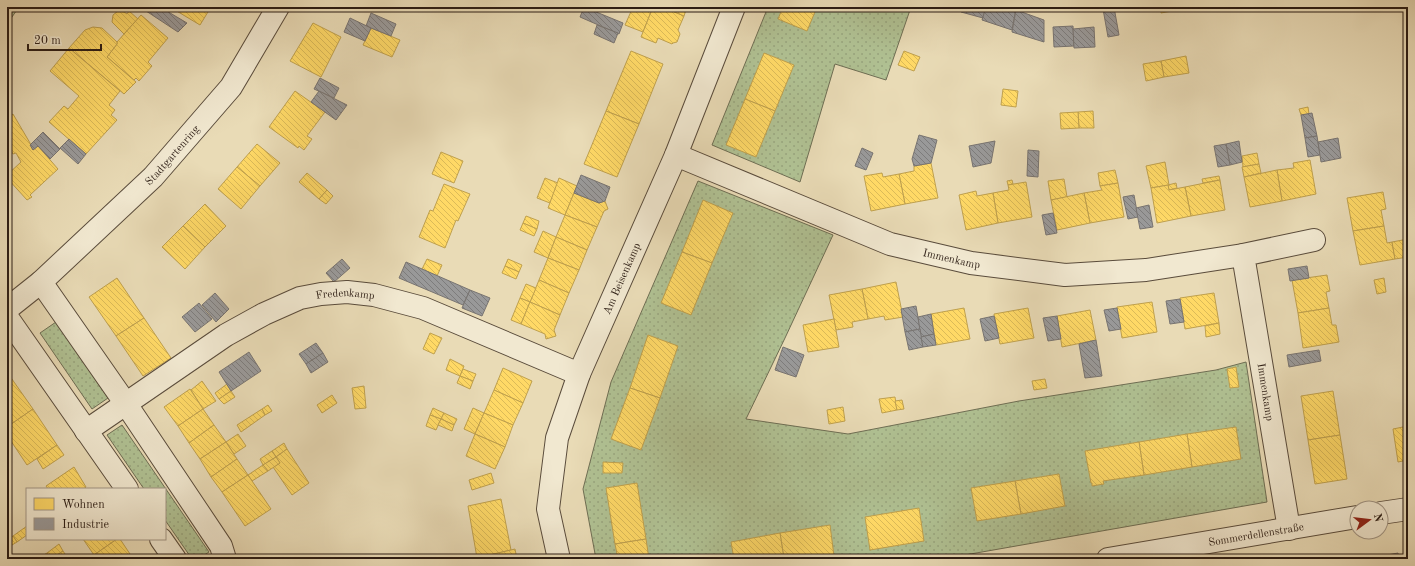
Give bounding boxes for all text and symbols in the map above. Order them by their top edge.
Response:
scale bar [28,26,101,52]
text: 20 m [34,35,61,47]
street label: Stadtgartenring [144,124,202,188]
street label: Am Beisenkamp [602,241,644,317]
street label: Immenkamp [922,248,981,271]
street label: Fredenkamp [315,288,375,302]
street label: Immenkamp [1255,363,1275,422]
legend [26,488,166,540]
text: Wohnen [62,499,105,511]
north arrow [1349,500,1389,540]
text: N [1371,512,1384,524]
text: Industrie [62,519,109,531]
street label: Sommerdellenstraße [1208,522,1305,549]

